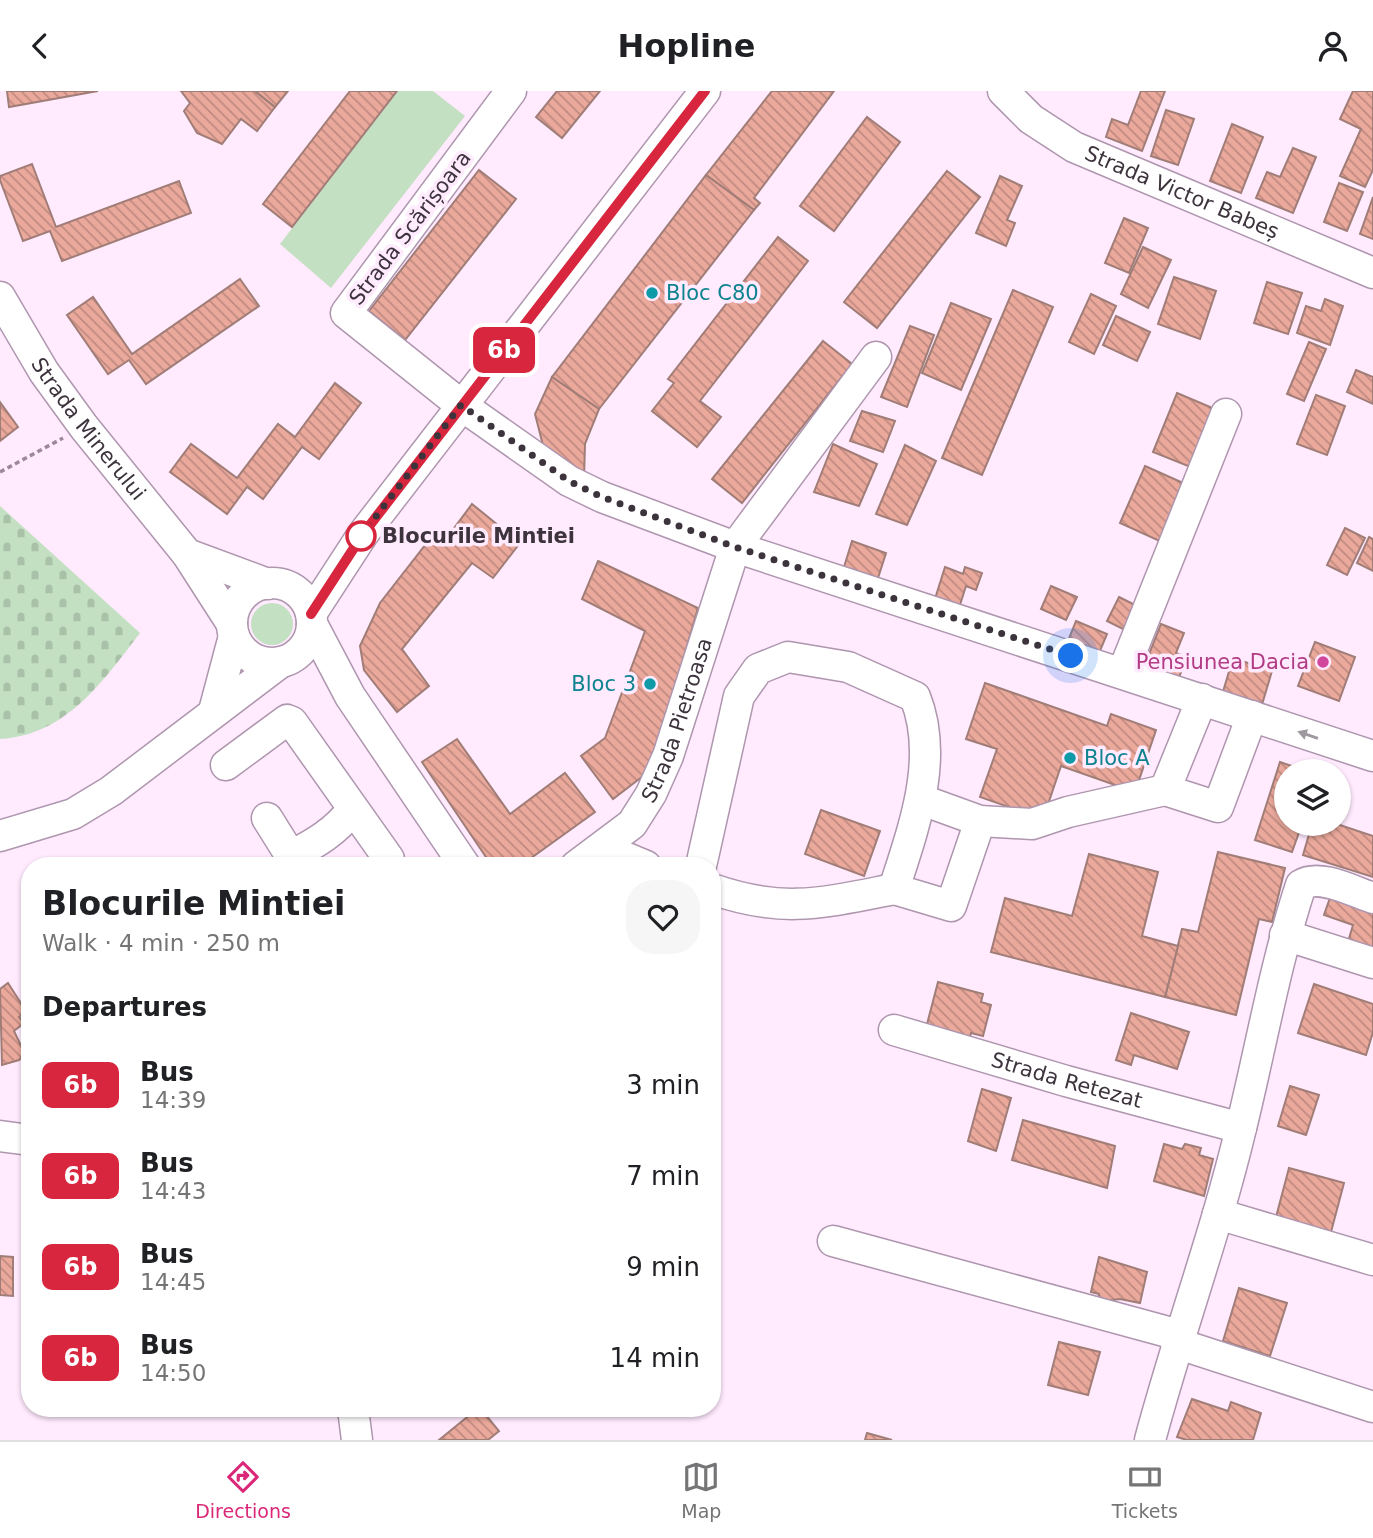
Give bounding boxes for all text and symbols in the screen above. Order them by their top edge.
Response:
icon: back [21,27,59,65]
text: Hopline [617,27,756,65]
icon: person [1314,27,1352,65]
street label: Strada Victor Babeș [1081,141,1283,244]
street label: Strada Scărișoara [344,146,476,310]
place label: Bloc C80 [666,281,759,305]
marker: Bloc C80 [644,285,660,301]
line badge: 6b [472,327,536,373]
text: 6b [487,336,521,364]
street label: Strada Minerului [26,353,150,505]
marker: Blocurile Mintiei [346,521,376,551]
place label: Blocurile Mintiei [382,524,575,548]
street label: Strada Pietroasa [637,635,717,807]
your location [1053,638,1088,673]
place label: Pensiunea Dacia [1136,650,1309,674]
marker: Pensiunea Dacia [1315,654,1331,670]
place label: Bloc 3 [571,672,636,696]
marker: Bloc 3 [642,676,658,692]
one-way arrow [1298,729,1319,740]
place label: Bloc A [1084,746,1150,770]
marker: Bloc A [1062,750,1078,766]
map controls [1274,759,1351,836]
button: layers [1274,759,1351,836]
button: heart [626,880,700,954]
text: Blocurile Mintiei [42,884,345,923]
text: Walk · 4 min · 250 m [42,930,280,956]
text: Departures [42,992,207,1022]
street label: Strada Retezat [988,1048,1145,1113]
text: Bus [140,1057,194,1087]
text: 3 min [626,1070,700,1100]
text: 6b [64,1071,97,1099]
text: 14:39 [140,1087,206,1113]
text: Bus [140,1148,194,1178]
text: 7 min [626,1161,700,1191]
text: 6b [64,1162,97,1190]
text: 14:43 [140,1178,206,1204]
text: Bus [140,1239,194,1269]
text: 9 min [626,1252,700,1282]
text: 6b [64,1253,97,1281]
text: 14:45 [140,1269,206,1295]
text: Bus [140,1330,194,1360]
text: 14 min [610,1343,700,1373]
text: 6b [64,1344,97,1372]
text: 14:50 [140,1360,206,1386]
tab: Directions [195,1458,291,1522]
tab: Map [681,1458,721,1522]
tab: Tickets [1112,1458,1178,1522]

